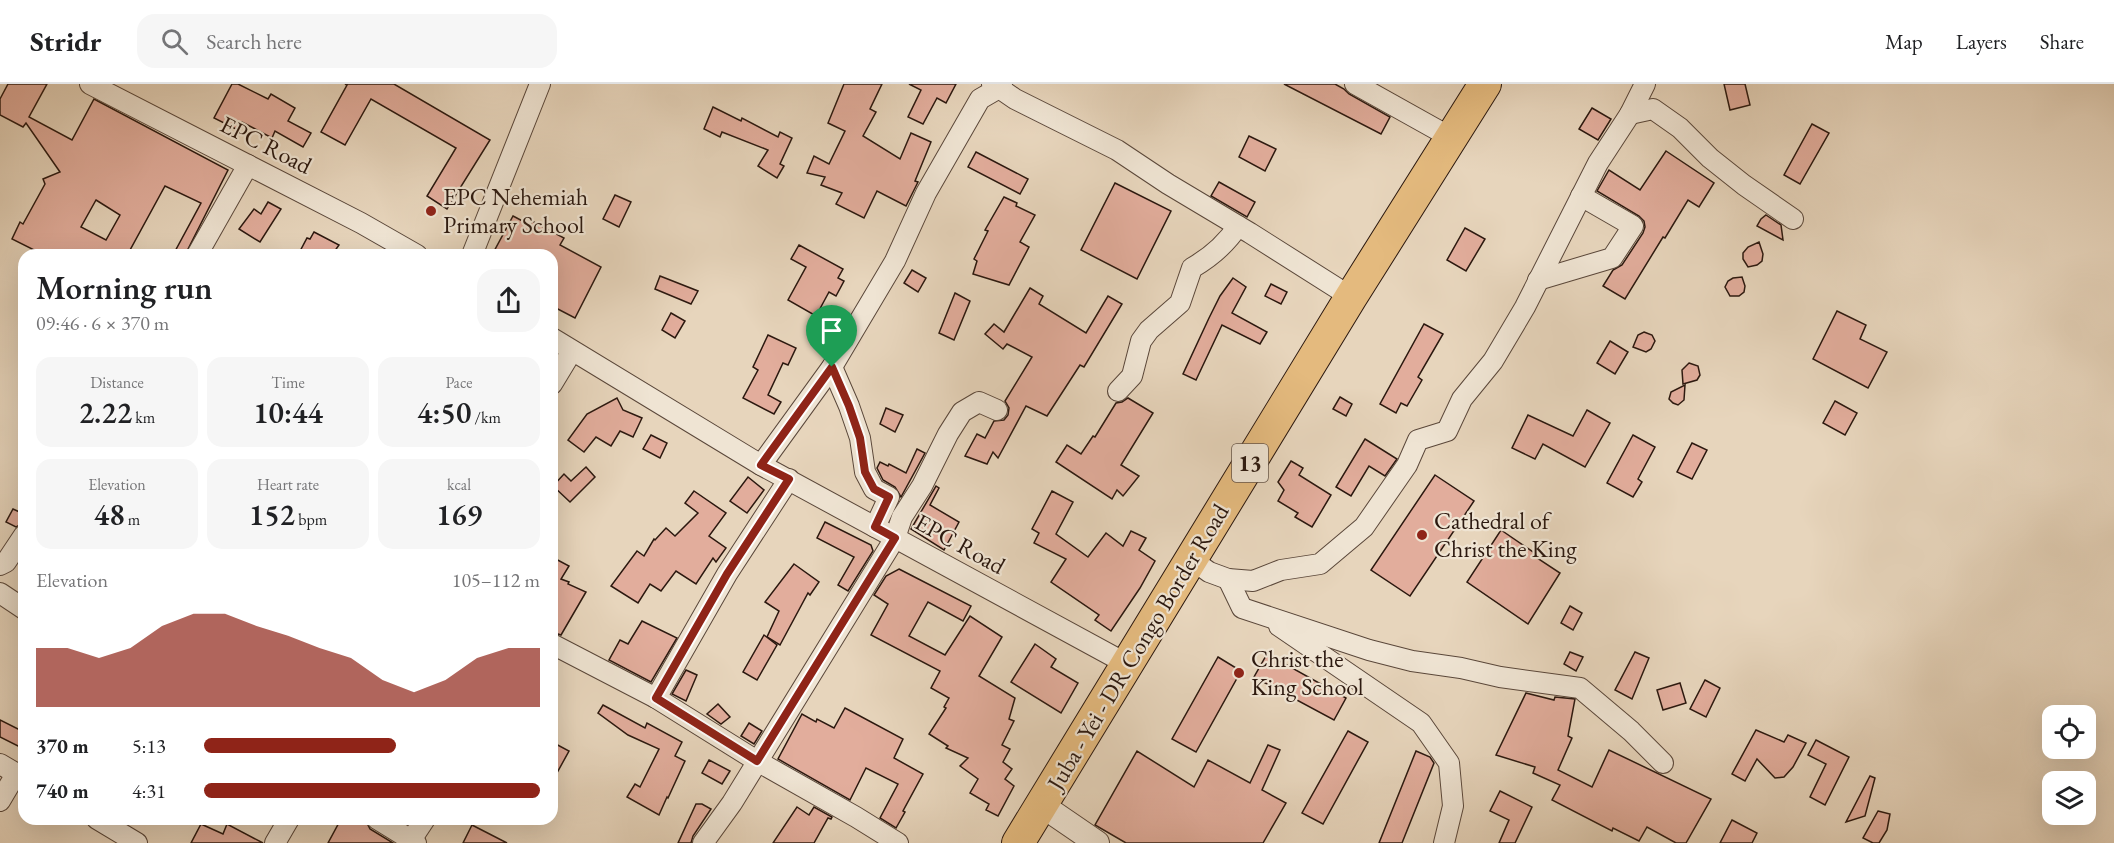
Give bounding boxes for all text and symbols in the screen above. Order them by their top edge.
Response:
search box [137,14,557,68]
text: Stridr [30,23,101,59]
icon: search [158,25,191,58]
text: Search here [206,27,302,56]
text: Map [1885,28,1923,55]
text: Layers [1956,28,2007,55]
text: Share [2040,28,2084,55]
street label: EPC Road [215,108,318,181]
place label: EPC Nehemiah Primary School [443,181,588,240]
marker: EPC Nehemiah Primary School [424,204,438,218]
text: Morning run [36,266,213,309]
button: share [477,269,540,332]
pin [806,305,857,367]
text: 09:46 · 6 × 370 m [36,310,169,336]
icon: arrive [815,314,848,347]
text: Distance [90,372,144,393]
text: Time [271,372,305,393]
text: Pace [446,372,472,393]
text: 2.22 [79,393,132,432]
text: 10:44 [253,393,323,432]
text: 4:50 [417,393,471,432]
text: km [132,407,155,428]
text: /km [471,407,501,428]
road number: 13 [1232,444,1268,482]
text: Elevation [88,474,146,495]
text: Heart rate [257,474,319,495]
text: kcal [447,474,471,495]
text: 48 [94,495,125,534]
text: 152 [249,495,295,534]
text: 169 [436,495,482,534]
street label: Juba - Yei - DR Congo Border Road [1039,497,1236,797]
place label: Cathedral of Christ the King [1434,505,1577,564]
street label: EPC Road [909,506,1012,581]
text: m [125,509,140,530]
text: bpm [295,509,327,530]
marker: Cathedral of Christ the King [1415,528,1429,542]
text: Elevation [36,567,108,593]
text: 105–112 m [452,567,540,593]
place label: Christ the King School [1251,643,1364,702]
marker: Christ the King School [1232,666,1246,680]
map controls [2042,705,2096,825]
button: locate [2042,705,2096,759]
text: 370 m [36,733,89,759]
text: 5:13 [132,733,166,759]
button: layers [2042,771,2096,825]
text: 740 m [36,778,89,804]
text: 4:31 [132,778,166,804]

